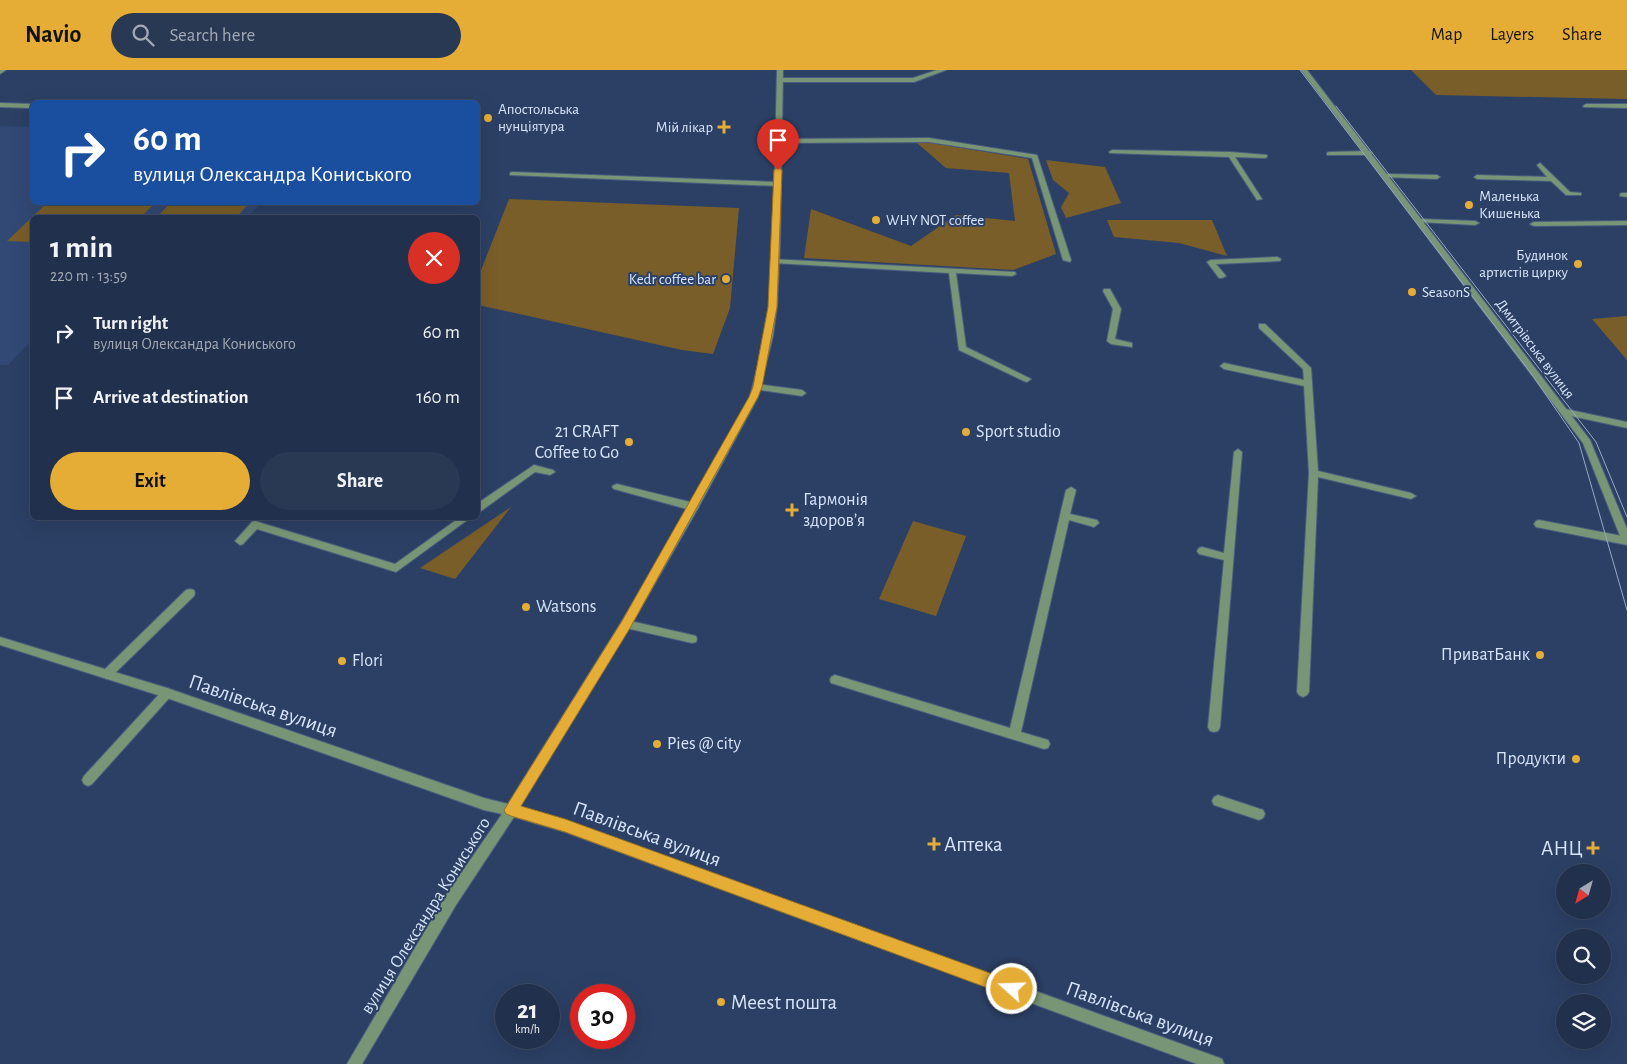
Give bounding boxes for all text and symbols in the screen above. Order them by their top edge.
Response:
search box [111,13,461,58]
icon: search [129,21,157,49]
text: Navio [25,23,81,47]
text: Search here [169,26,255,45]
text: Map [1431,26,1462,44]
text: Layers [1490,26,1534,44]
text: Share [1562,26,1602,44]
place label: Апостольська нунціятура [498,102,579,134]
marker: Апостольська нунціятура [482,112,494,124]
pin [757,119,799,170]
icon: right [50,120,115,185]
place label: Мій лікар [656,120,713,135]
marker: Мій лікар [717,120,731,134]
text: 60 m [133,122,202,157]
icon: arrive [764,126,792,154]
text: вулиця Олександра Кониського [133,163,412,185]
place label: Маленька Кишенька [1479,189,1541,221]
marker: Маленька Кишенька [1463,199,1475,211]
place label: WHY NOT coffee [886,213,984,228]
marker: WHY NOT coffee [870,214,882,226]
button: close [408,232,460,284]
text: 1 min [50,233,113,263]
place label: Будинок артистів цирку [1479,248,1569,280]
marker: Будинок артистів цирку [1572,258,1584,270]
text: 220 m · 13:59 [50,268,127,284]
place label: Kedr coffee bar [629,272,716,287]
marker: Kedr coffee bar [720,273,732,285]
place label: SeasonS [1422,285,1470,300]
marker: SeasonS [1406,286,1418,298]
street label: Дмитрівська вулиця [1493,296,1577,402]
text: Turn right [93,314,168,333]
icon: right [50,319,78,347]
text: 60 m [423,323,460,342]
text: вулиця Олександра Кониського [93,336,296,352]
icon: arrive [50,384,78,412]
text: Arrive at destination [93,388,249,407]
text: 160 m [416,388,460,407]
place label: 21 CRAFT Coffee to Go [535,423,619,462]
place label: Sport studio [976,423,1061,441]
marker: Sport studio [960,426,972,438]
marker: 21 CRAFT Coffee to Go [623,436,635,448]
button: Exit [50,452,250,510]
button: Share [260,452,460,510]
place label: Гармонія здоровʼя [803,491,868,530]
marker: Гармонія здоровʼя [785,503,799,517]
place label: Watsons [536,598,596,616]
marker: Watsons [520,601,532,613]
place label: ПриватБанк [1441,646,1531,664]
marker: ПриватБанк [1534,649,1546,661]
place label: Flori [352,652,383,670]
marker: Flori [336,655,348,667]
street label: Павлівська вулиця [186,671,340,741]
place label: Pies @ city [667,735,741,753]
marker: Pies @ city [651,738,663,750]
place label: Продукти [1496,750,1566,768]
marker: Продукти [1570,753,1582,765]
street label: Павлівська вулиця [570,797,724,871]
street label: вулиця Олександра Кониського [358,815,494,1017]
place label: Аптека [944,834,1003,855]
marker: Аптека [928,838,940,850]
place label: АНЦ [1541,838,1583,859]
marker: АНЦ [1587,842,1599,854]
north arrow [1556,864,1611,919]
map controls [1556,864,1611,1049]
button: search [1556,929,1611,984]
position arrow [985,962,1037,1014]
street label: Павлівська вулиця [1063,977,1217,1051]
speed limit sign: 30 [570,984,635,1049]
place label: Meest пошта [731,992,838,1013]
button: layers [1556,994,1611,1049]
marker: Meest пошта [715,996,727,1008]
text: 21 [517,998,538,1023]
text: km/h [515,1023,540,1035]

